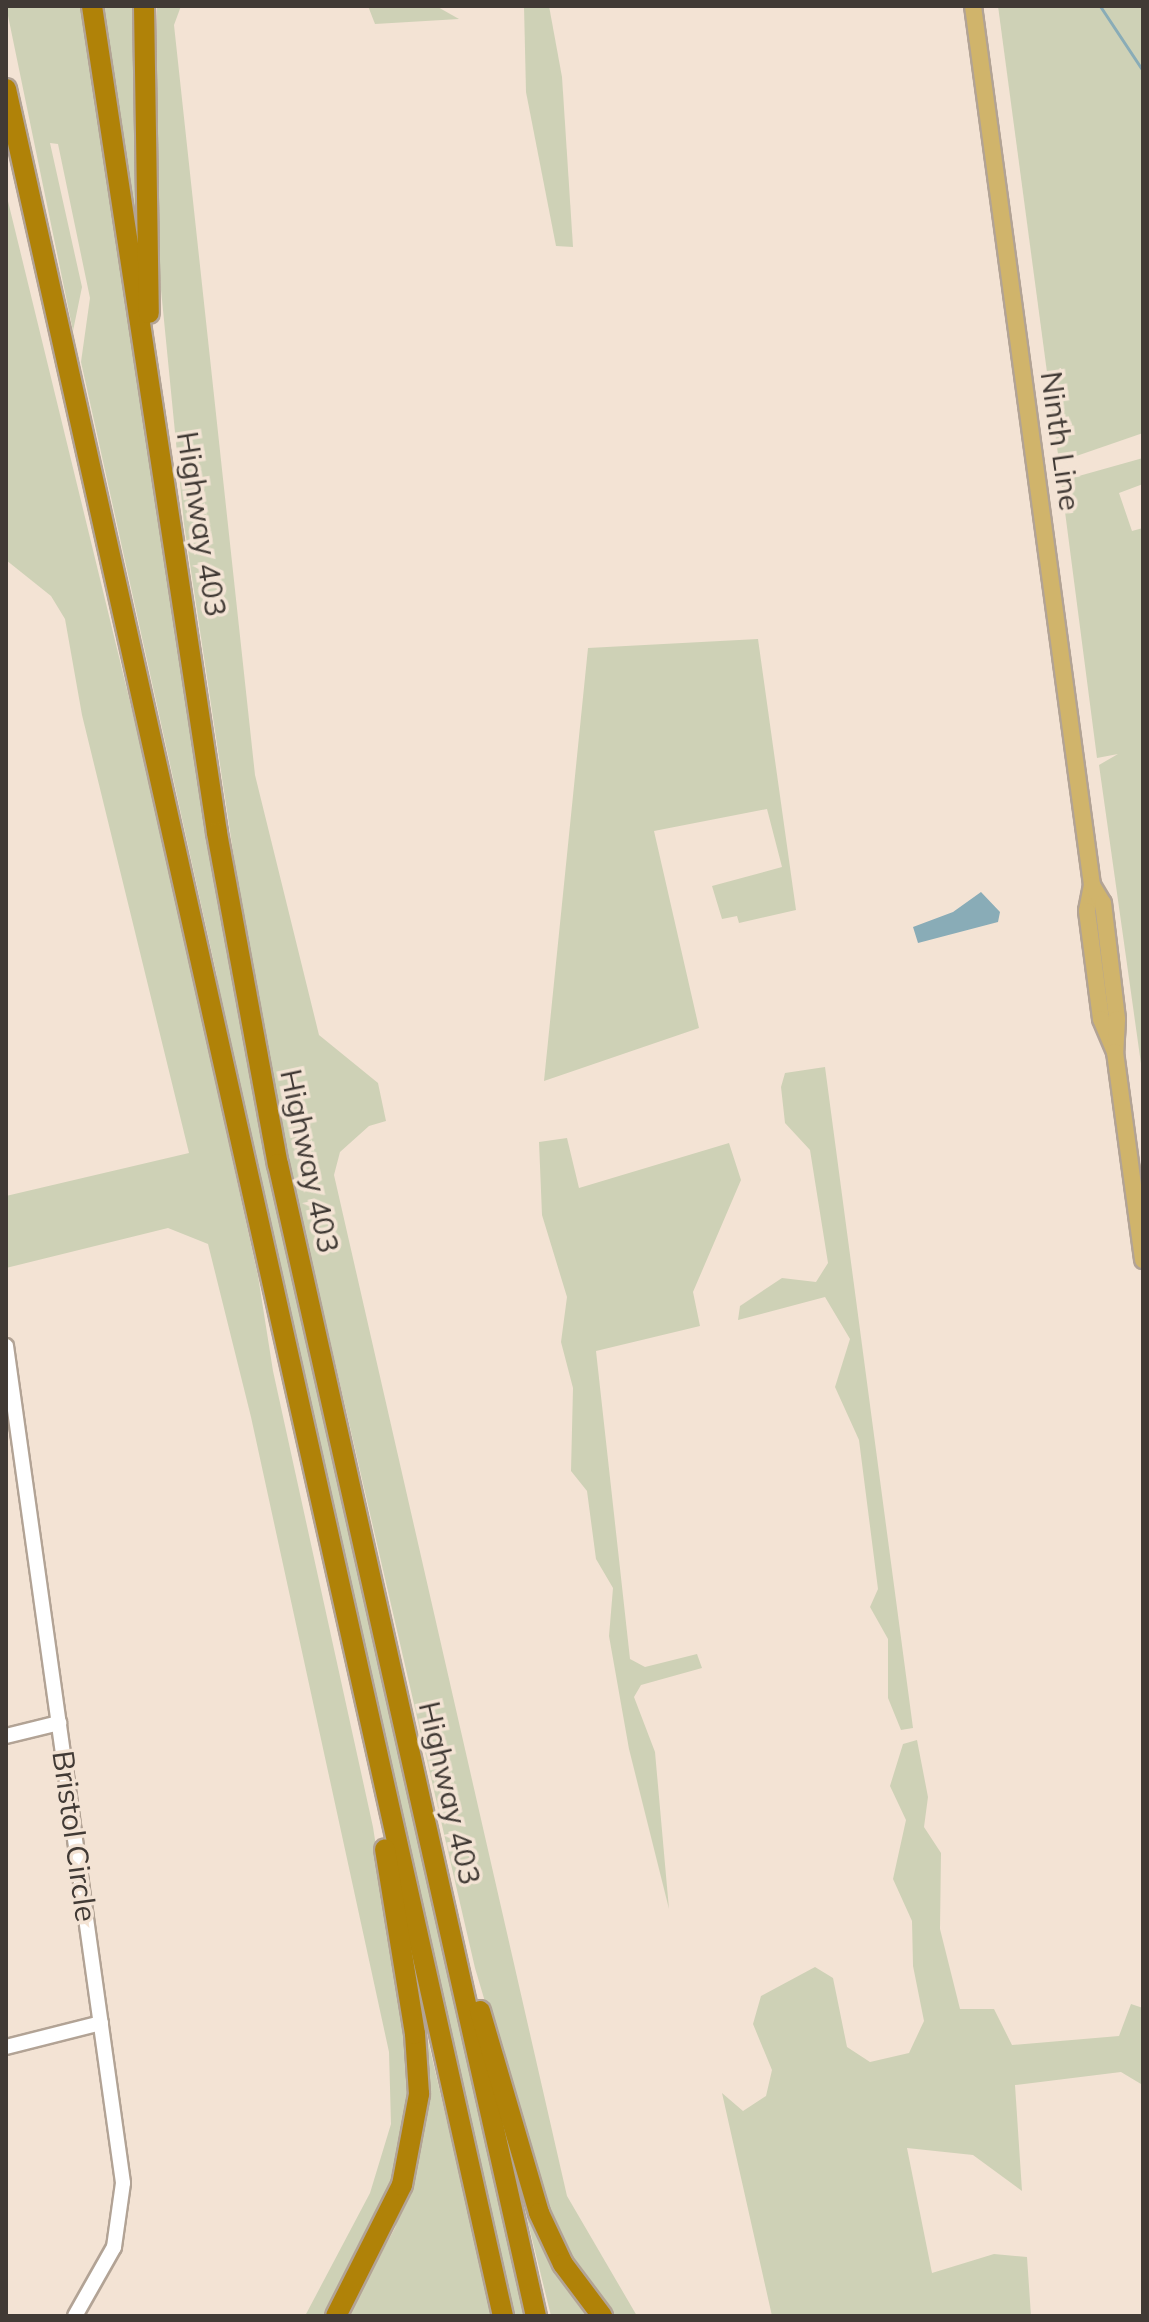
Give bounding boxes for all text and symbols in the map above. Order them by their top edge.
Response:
street label: Ninth Line [1033,369,1089,513]
street label: Highway 403 [170,429,234,619]
street label: Highway 403 [273,1066,347,1256]
street label: Highway 403 [411,1698,489,1888]
street label: Bristol Circle [45,1748,105,1924]

